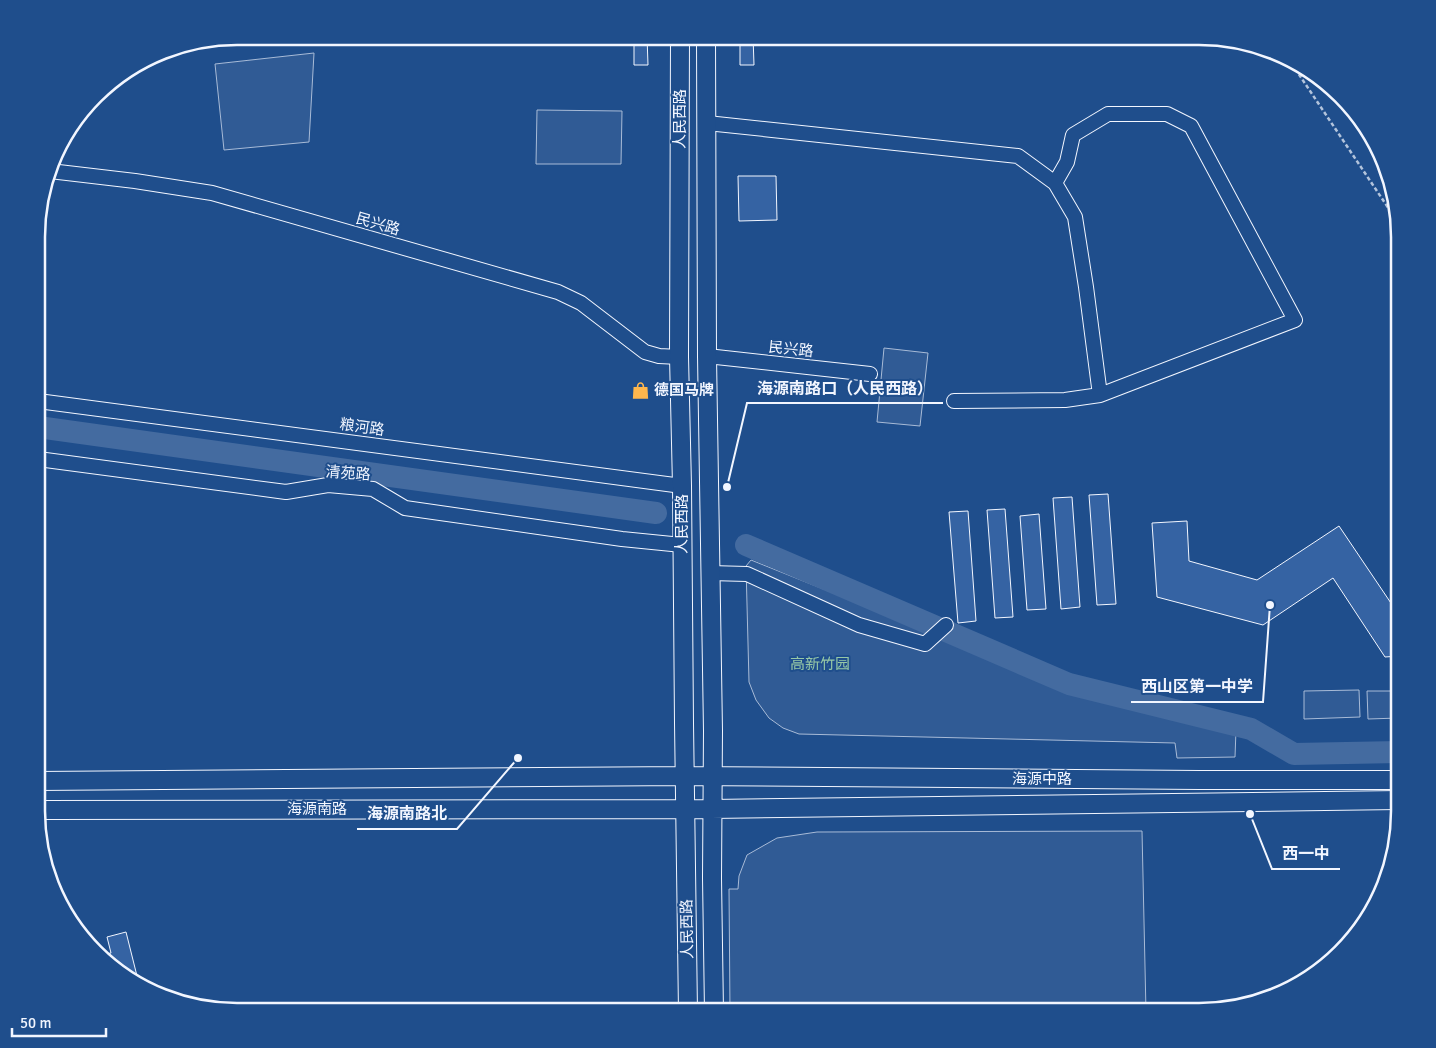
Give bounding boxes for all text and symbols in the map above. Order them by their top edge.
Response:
street label: 人民西路 [671,89,689,149]
street label: 民兴路 [354,209,402,239]
street label: 民兴路 [768,338,814,360]
callout: 海源南路口（人民西路） [747,372,943,403]
text: 海源南路口（人民西路） [757,379,933,399]
shop icon: 德国马牌 [630,380,650,400]
place label: 德国马牌 [654,381,714,399]
street label: 粮河路 [338,415,386,439]
street label: 清苑路 [325,462,371,484]
street label: 人民西路 [673,494,691,554]
park label: 高新竹园 [790,655,850,673]
callout: 西山区第一中学 [1131,671,1263,702]
text: 西山区第一中学 [1141,677,1253,697]
street label: 海源中路 [1012,770,1072,788]
callout: 海源南路北 [357,798,457,829]
street label: 海源南路 [287,800,347,818]
text: 海源南路北 [367,804,447,824]
callout: 西一中 [1272,838,1340,869]
text: 西一中 [1282,844,1330,864]
street label: 人民西路 [677,899,697,959]
scale bar [12,1006,106,1038]
text: 50 m [20,1014,51,1032]

